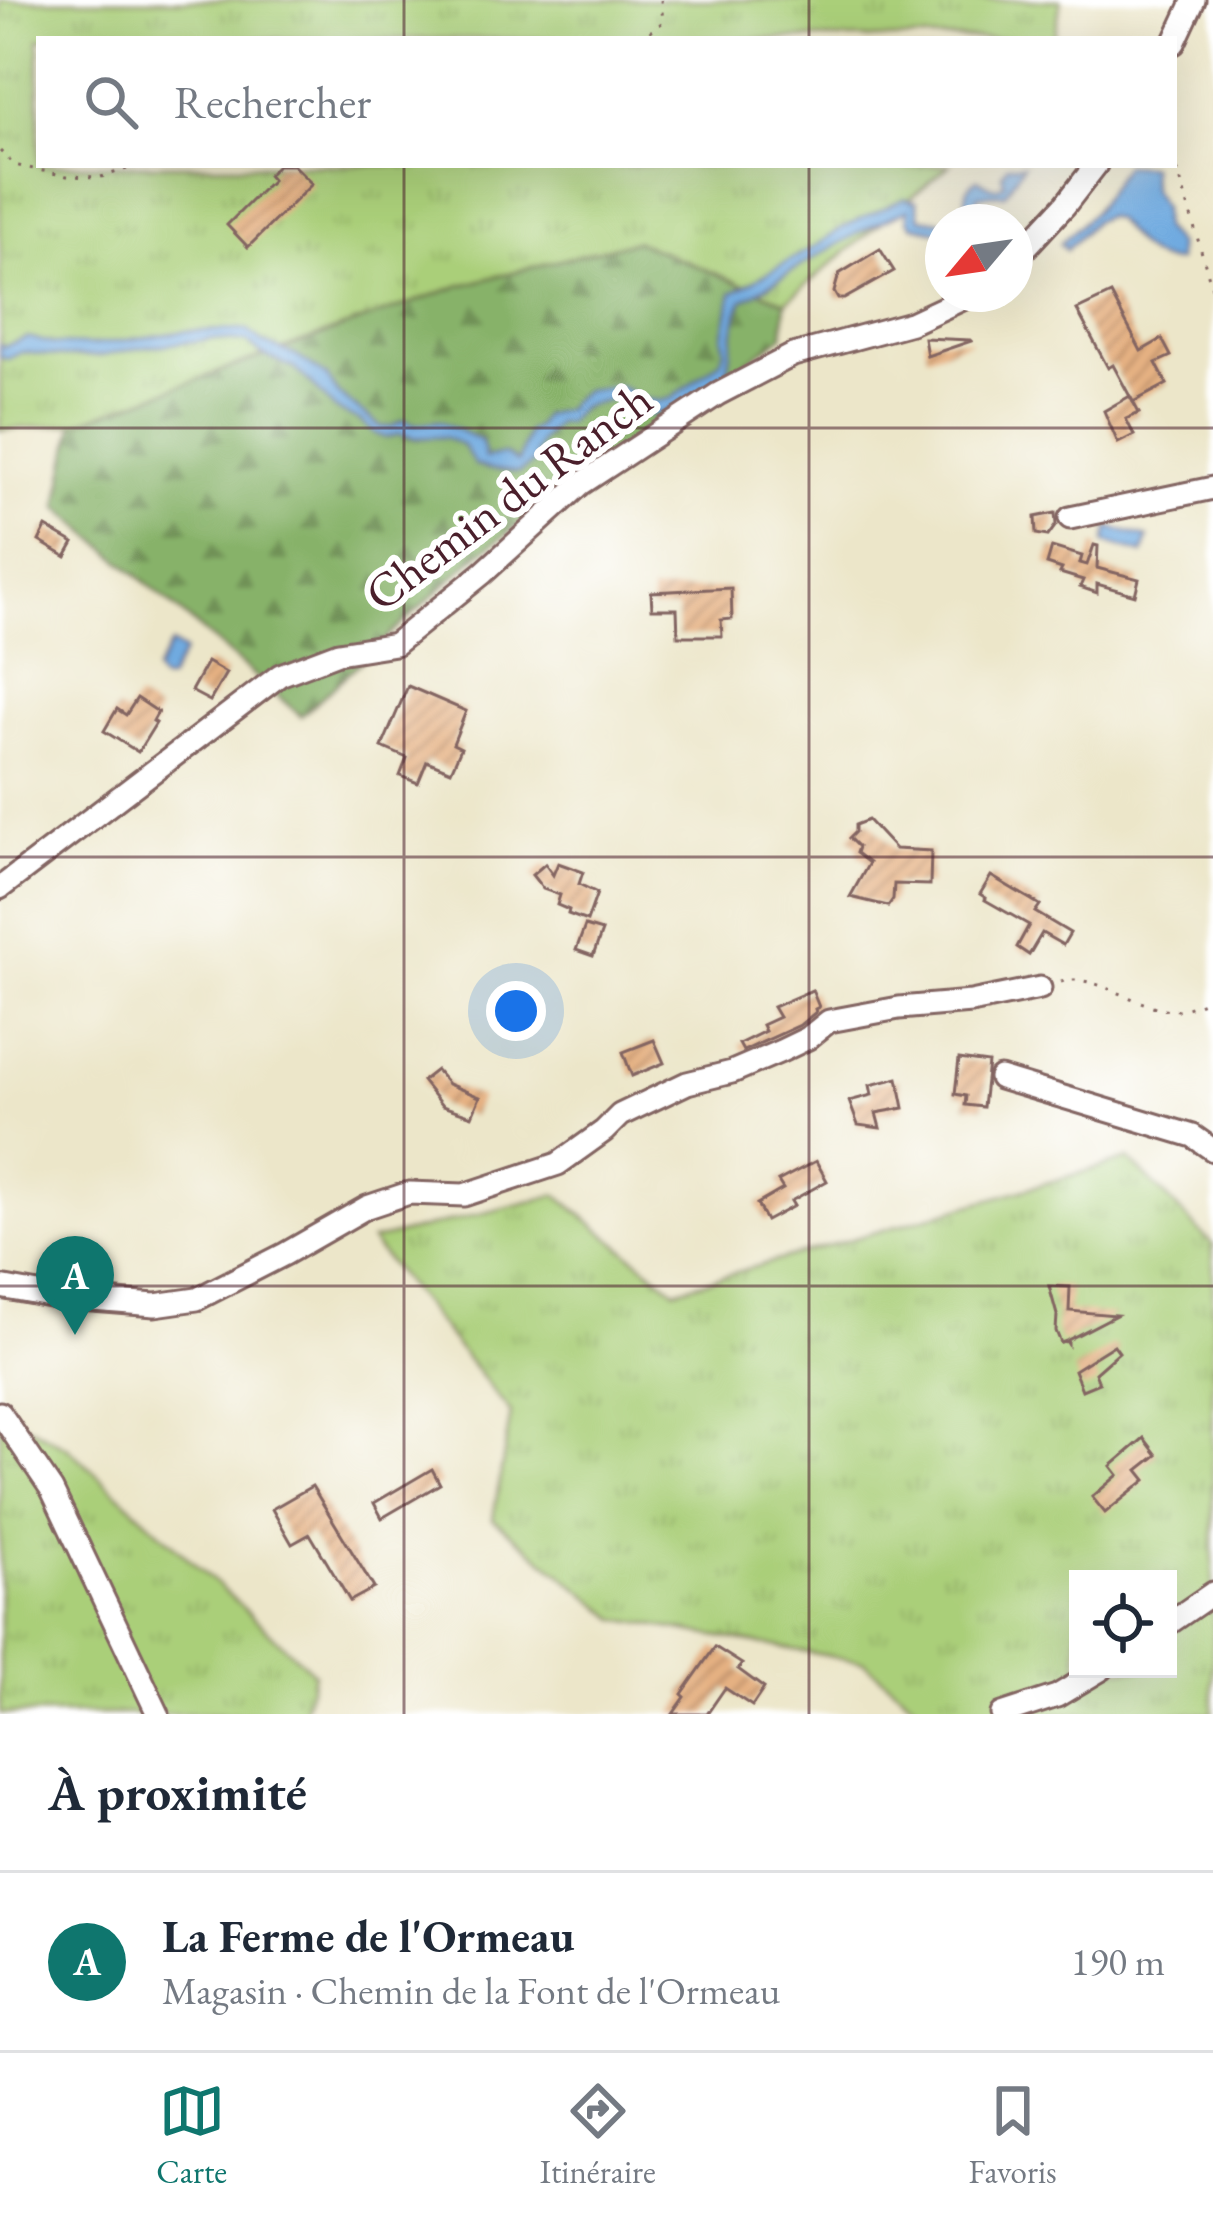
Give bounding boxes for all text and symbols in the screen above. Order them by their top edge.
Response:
search box [36,36,1177,168]
icon: search [78,69,144,135]
text: Rechercher [174,73,371,131]
north arrow [925,204,1033,312]
street label: Chemin du Ranch [352,368,664,624]
your location [486,981,546,1041]
pin: A [36,1236,114,1335]
map controls [1069,1570,1177,1678]
button: locate [1069,1570,1177,1678]
text: À proximité [48,1759,307,1825]
text: La Ferme de l'Ormeau [162,1907,575,1965]
text: A [73,1936,101,1987]
text: 190 m [1071,1936,1165,1987]
text: Magasin · Chemin de la Font de l'Ormeau [162,1965,780,2016]
tab: Carte [156,2078,227,2193]
tab: Itinéraire [540,2078,656,2193]
tab: Favoris [969,2078,1057,2193]

